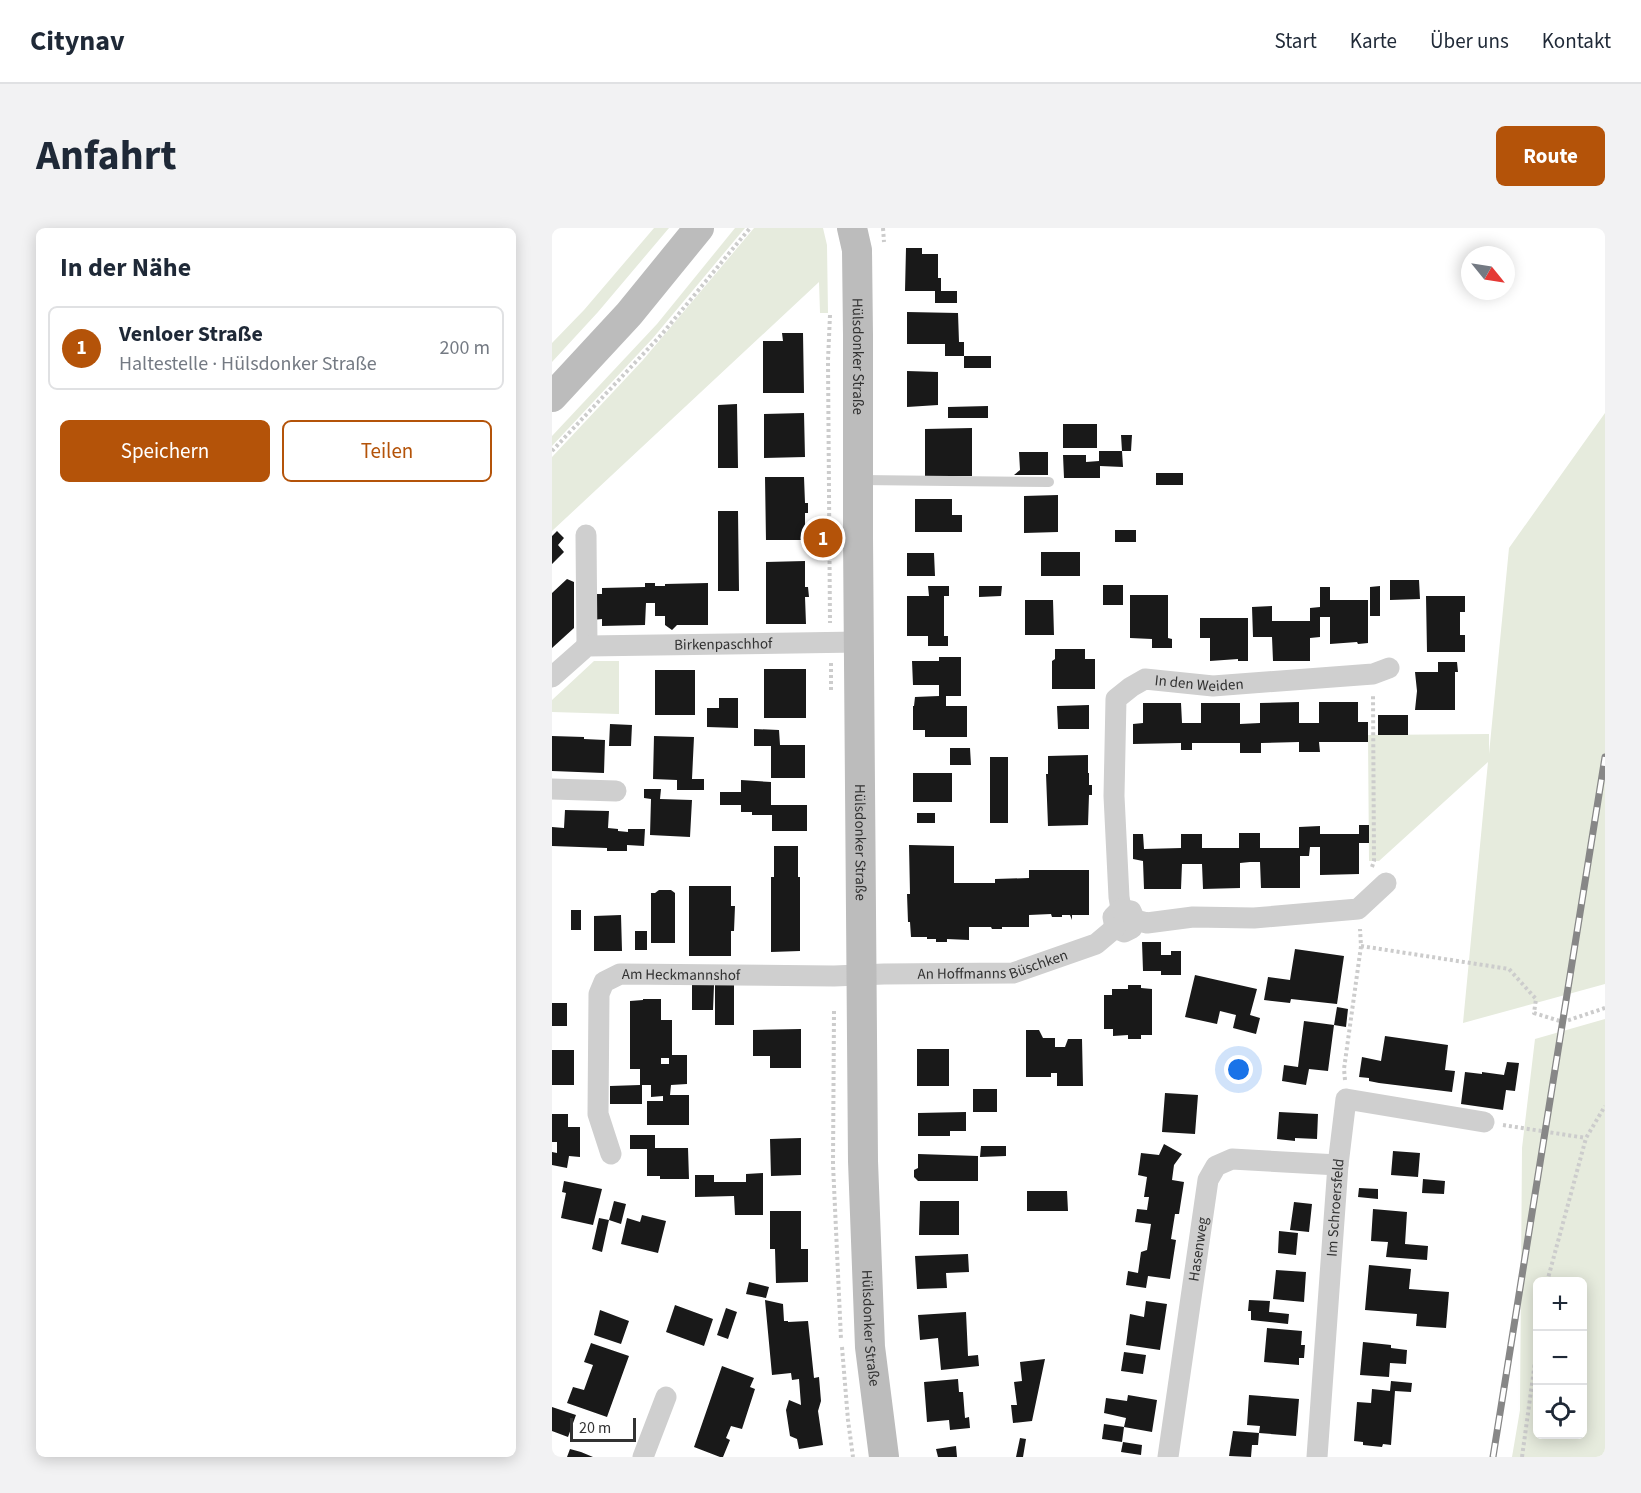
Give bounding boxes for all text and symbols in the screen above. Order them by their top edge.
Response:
text: Citynav [30,21,125,61]
text: Start [1274,26,1317,56]
text: Karte [1350,26,1397,56]
text: Über uns [1430,26,1509,56]
text: Kontakt [1542,26,1611,56]
text: Anfahrt [36,126,177,186]
button: Route [1496,126,1605,186]
north arrow [1461,246,1515,300]
text: In der Nähe [60,249,191,286]
street label: Hülsdonker Straße [847,298,869,415]
text: Venloer Straße [119,318,263,350]
text: 1 [76,334,87,362]
text: 200 m [440,334,490,362]
text: Haltestelle · Hülsdonker Straße [119,350,377,378]
button: Speichern [60,420,270,482]
button: Teilen [282,420,492,482]
pin: 1 [804,516,842,560]
street label: Birkenpaschhof [674,633,773,655]
street label: In den Weiden [1154,670,1244,697]
street label: Hülsdonker Straße [849,784,871,901]
street label: An Hoffmanns Büschken [918,944,1071,984]
street label: Am Heckmannshof [622,964,741,986]
your location [1224,1055,1253,1084]
street label: Im Schroersfeld [1321,1157,1349,1257]
street label: Hasenweg [1183,1215,1213,1283]
street label: Hülsdonker Straße [857,1270,885,1388]
map controls [1533,1277,1587,1439]
button: + [1533,1277,1587,1331]
button: − [1533,1331,1587,1385]
button: locate [1533,1385,1587,1439]
scale bar [570,1415,636,1442]
text: 20 m [579,1417,611,1439]

